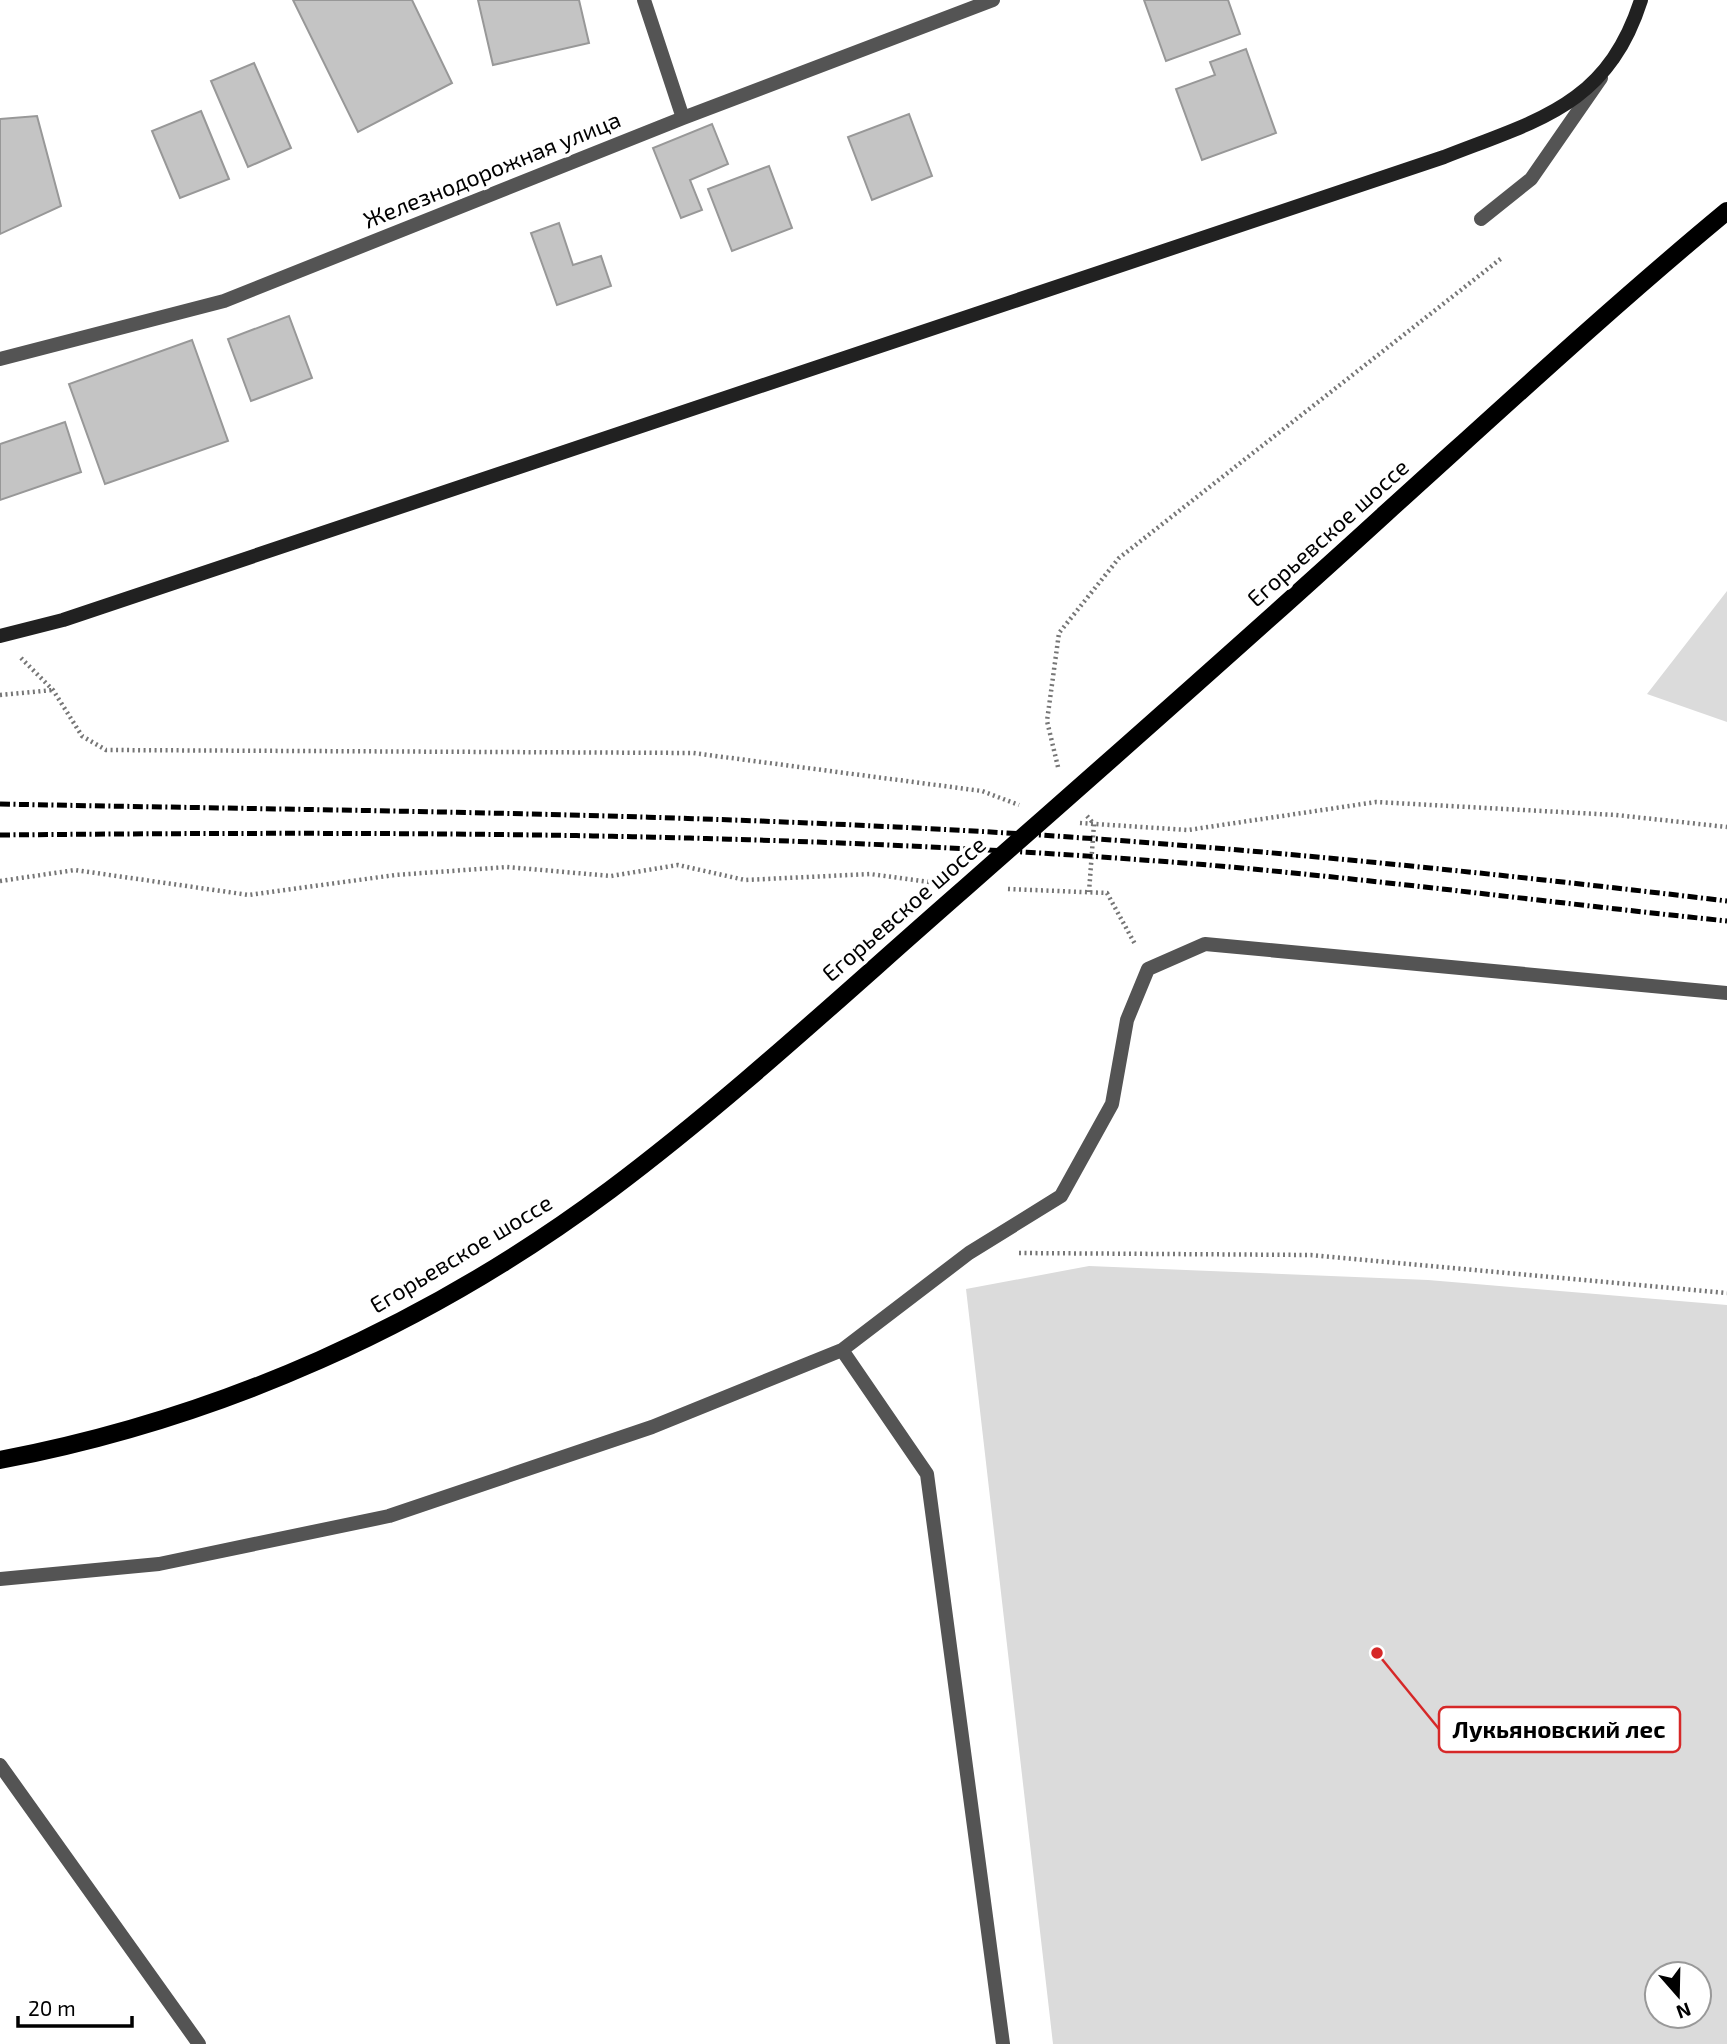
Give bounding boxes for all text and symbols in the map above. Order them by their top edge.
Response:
street label: Железнодорожная улица [359,105,625,235]
street label: Егорьевское шоссе [1241,452,1414,612]
street label: Егорьевское шоссе [816,830,991,987]
street label: Егорьевское шоссе [364,1188,557,1319]
callout: Лукьяновский лес [1439,1707,1680,1752]
text: Лукьяновский лес [1453,1714,1665,1743]
north arrow [1643,1960,1713,2030]
scale bar [18,1984,131,2028]
text: 20 m [28,1995,76,2020]
text: N [1674,1998,1694,2025]

